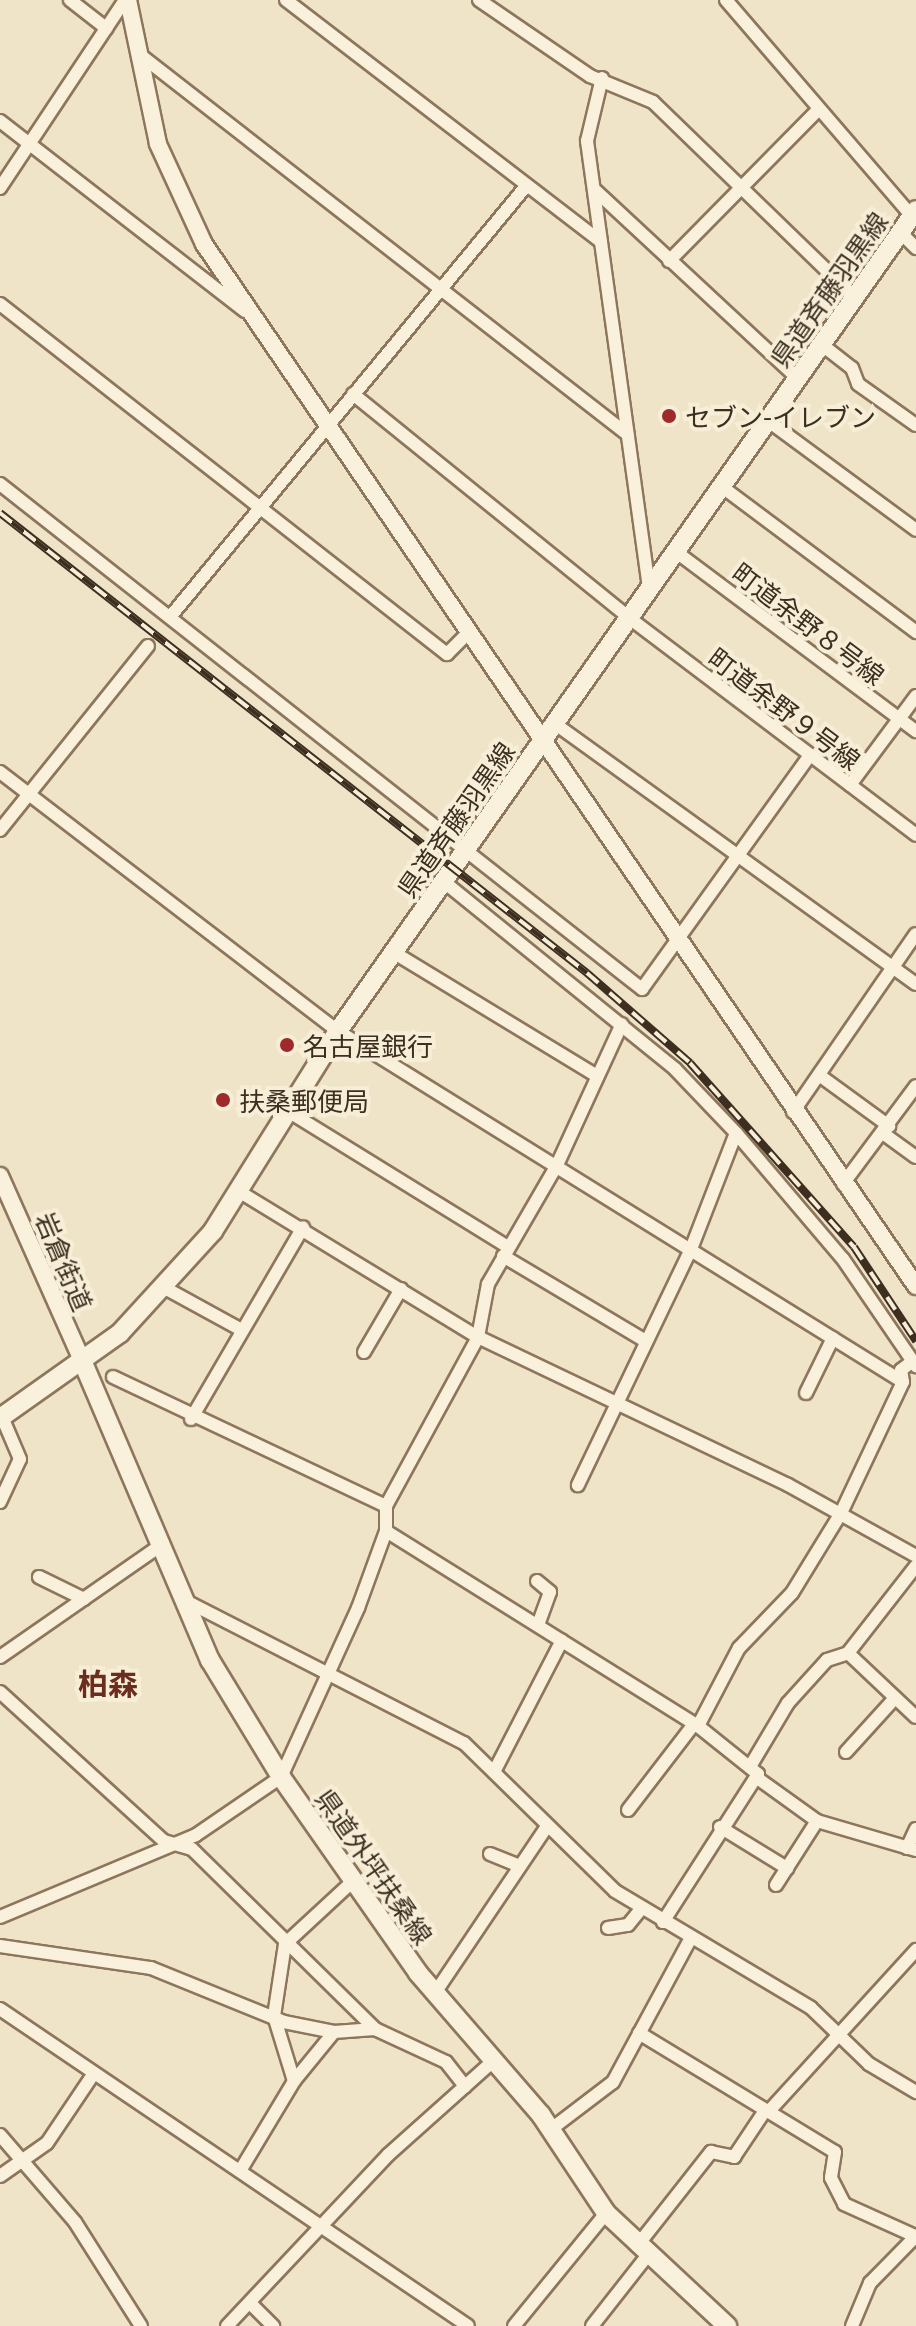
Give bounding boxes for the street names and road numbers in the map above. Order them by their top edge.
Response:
street label: 県道斉藤羽黒線 [763,206,893,372]
street label: 町道余野８号線 [727,556,891,690]
street label: 町道余野９号線 [703,641,867,775]
street label: 県道斉藤羽黒線 [390,736,520,902]
street label: 岩倉街道 [30,1207,100,1315]
street label: 県道外坪扶桑線 [310,1783,440,1949]

